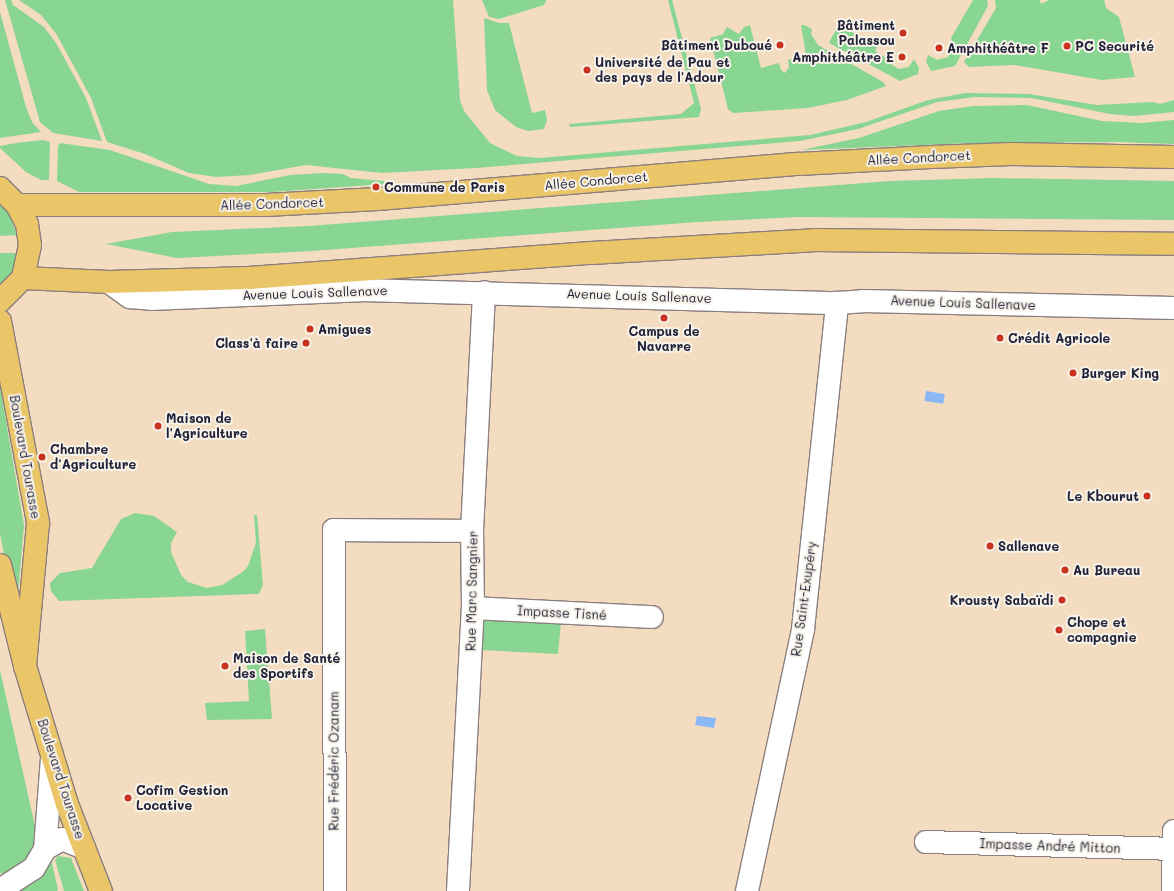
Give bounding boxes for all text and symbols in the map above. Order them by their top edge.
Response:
place label: Bâtiment Palassou [837,18,895,49]
marker: Bâtiment Palassou [898,28,908,38]
place label: Bâtiment Duboué [661,37,772,53]
place label: PC Securité [1075,38,1154,54]
marker: Bâtiment Duboué [775,40,785,50]
place label: Amphithéâtre F [947,40,1049,56]
marker: PC Securité [1062,41,1072,51]
marker: Amphithéâtre F [934,43,944,53]
place label: Amphithéâtre E [792,49,894,65]
marker: Amphithéâtre E [897,52,907,62]
place label: Université de Pau et des pays de l'Adour [595,55,730,86]
marker: Université de Pau et des pays de l'Adour [582,65,592,75]
street label: Allée Condorcet [867,147,971,169]
street label: Allée Condorcet [544,169,648,193]
place label: Commune de Paris [384,179,505,195]
marker: Commune de Paris [371,182,381,192]
street label: Allée Condorcet [220,194,324,214]
street label: Avenue Louis Sallenave [242,283,388,303]
street label: Avenue Louis Sallenave [566,286,712,306]
street label: Avenue Louis Sallenave [890,293,1036,313]
marker: Campus de Navarre [659,313,669,323]
place label: Amigues [318,321,371,337]
marker: Amigues [305,324,315,334]
place label: Campus de Navarre [629,324,699,355]
place label: Crédit Agricole [1008,330,1110,346]
marker: Crédit Agricole [995,333,1005,343]
place label: Class'à faire [215,335,298,351]
marker: Class'à faire [301,338,311,348]
place label: Burger King [1081,365,1159,381]
marker: Burger King [1068,368,1078,378]
street label: Boulevard Tourasse [6,394,44,520]
place label: Maison de l'Agriculture [166,411,247,442]
marker: Maison de l'Agriculture [153,421,163,431]
place label: Chambre d'Agriculture [50,442,136,473]
marker: Chambre d'Agriculture [37,452,47,462]
place label: Le Kbourut [1067,488,1139,504]
marker: Le Kbourut [1142,491,1152,501]
street label: Rue Marc Sangnier [463,531,481,651]
place label: Sallenave [998,538,1059,554]
street label: Rue Saint-Exupéry [788,540,820,658]
marker: Sallenave [985,541,995,551]
place label: Au Bureau [1073,562,1140,578]
marker: Au Bureau [1060,565,1070,575]
place label: Krousty Sabaïdi [950,592,1054,608]
marker: Krousty Sabaïdi [1057,595,1067,605]
street label: Impasse Tisné [517,603,607,623]
place label: Chope et compagnie [1067,615,1137,646]
marker: Chope et compagnie [1054,625,1064,635]
place label: Maison de Santé des Sportifs [233,651,340,682]
marker: Maison de Santé des Sportifs [220,661,230,671]
street label: Rue Frédéric Ozanam [326,691,342,831]
street label: Boulevard Tourasse [34,717,88,841]
place label: Cofim Gestion Locative [136,783,228,814]
marker: Cofim Gestion Locative [123,793,133,803]
street label: Impasse André Mitton [979,836,1121,856]

